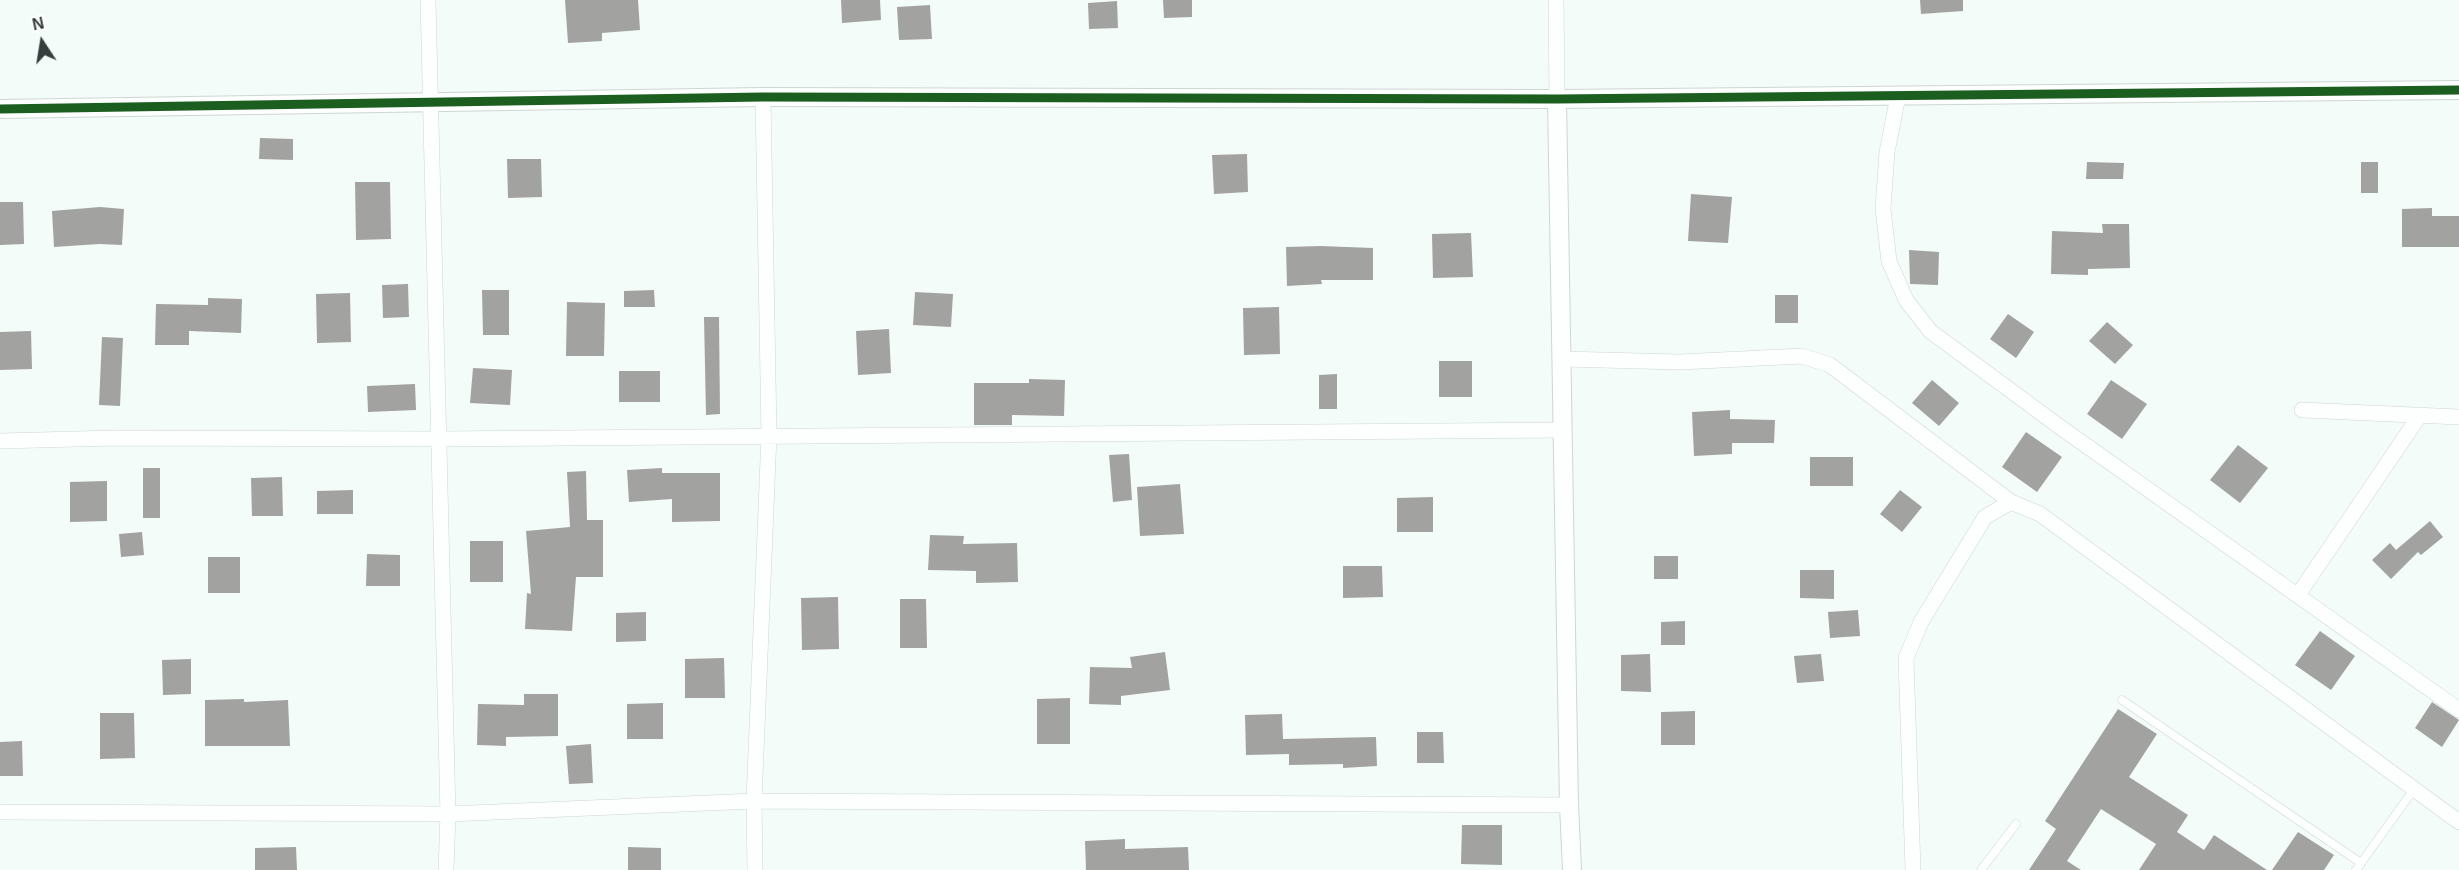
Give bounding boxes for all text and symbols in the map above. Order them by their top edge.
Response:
north arrow [12,12,72,72]
text: N [31,14,46,33]

